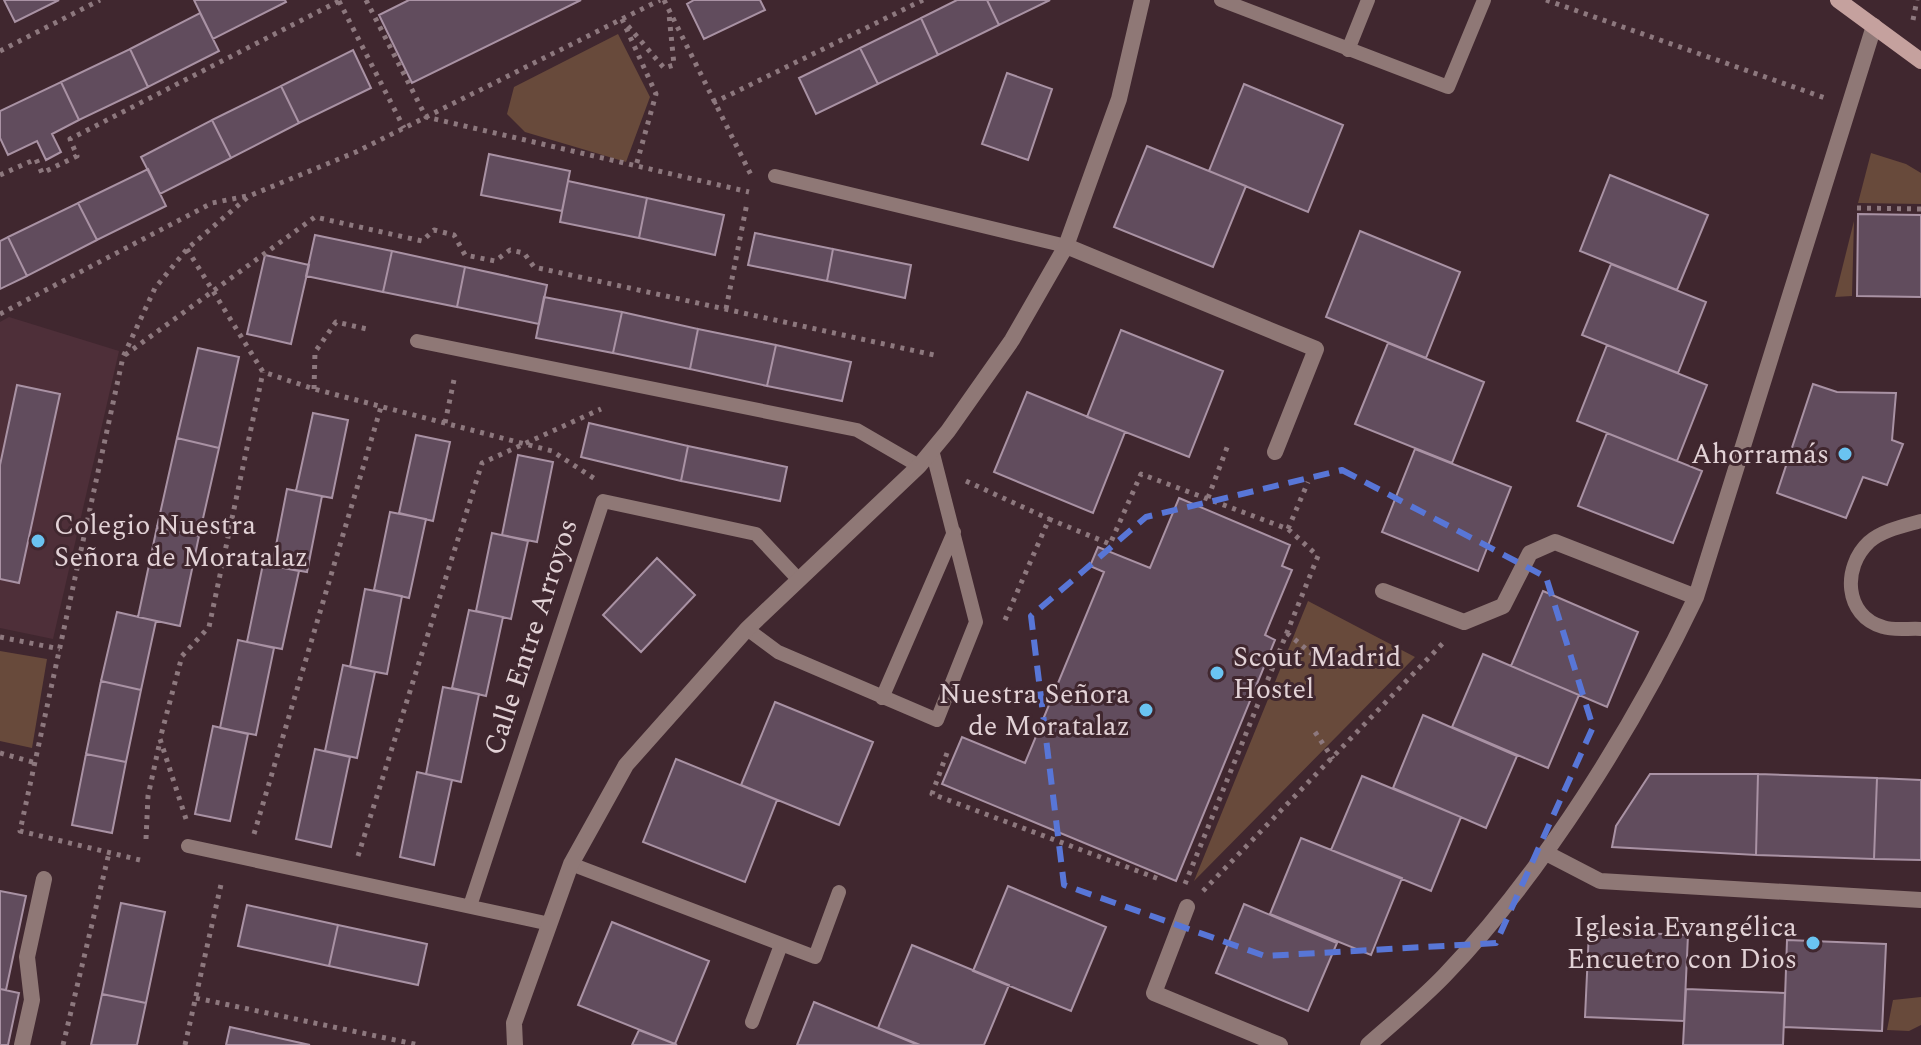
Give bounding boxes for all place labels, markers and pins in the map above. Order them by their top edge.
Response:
place label: Ahorramás [1691,433,1829,476]
marker: Ahorramás [1836,445,1854,463]
place label: Colegio Nuestra Señora de Moratalaz [54,504,308,579]
marker: Colegio Nuestra Señora de Moratalaz [29,532,47,550]
place label: Scout Madrid Hostel [1233,636,1401,711]
marker: Scout Madrid Hostel [1208,664,1226,682]
place label: Nuestra Señora de Moratalaz [939,673,1130,748]
marker: Nuestra Señora de Moratalaz [1137,701,1155,719]
place label: Iglesia Evangélica Encuetro con Dios [1567,906,1797,981]
marker: Iglesia Evangélica Encuetro con Dios [1804,934,1822,952]

